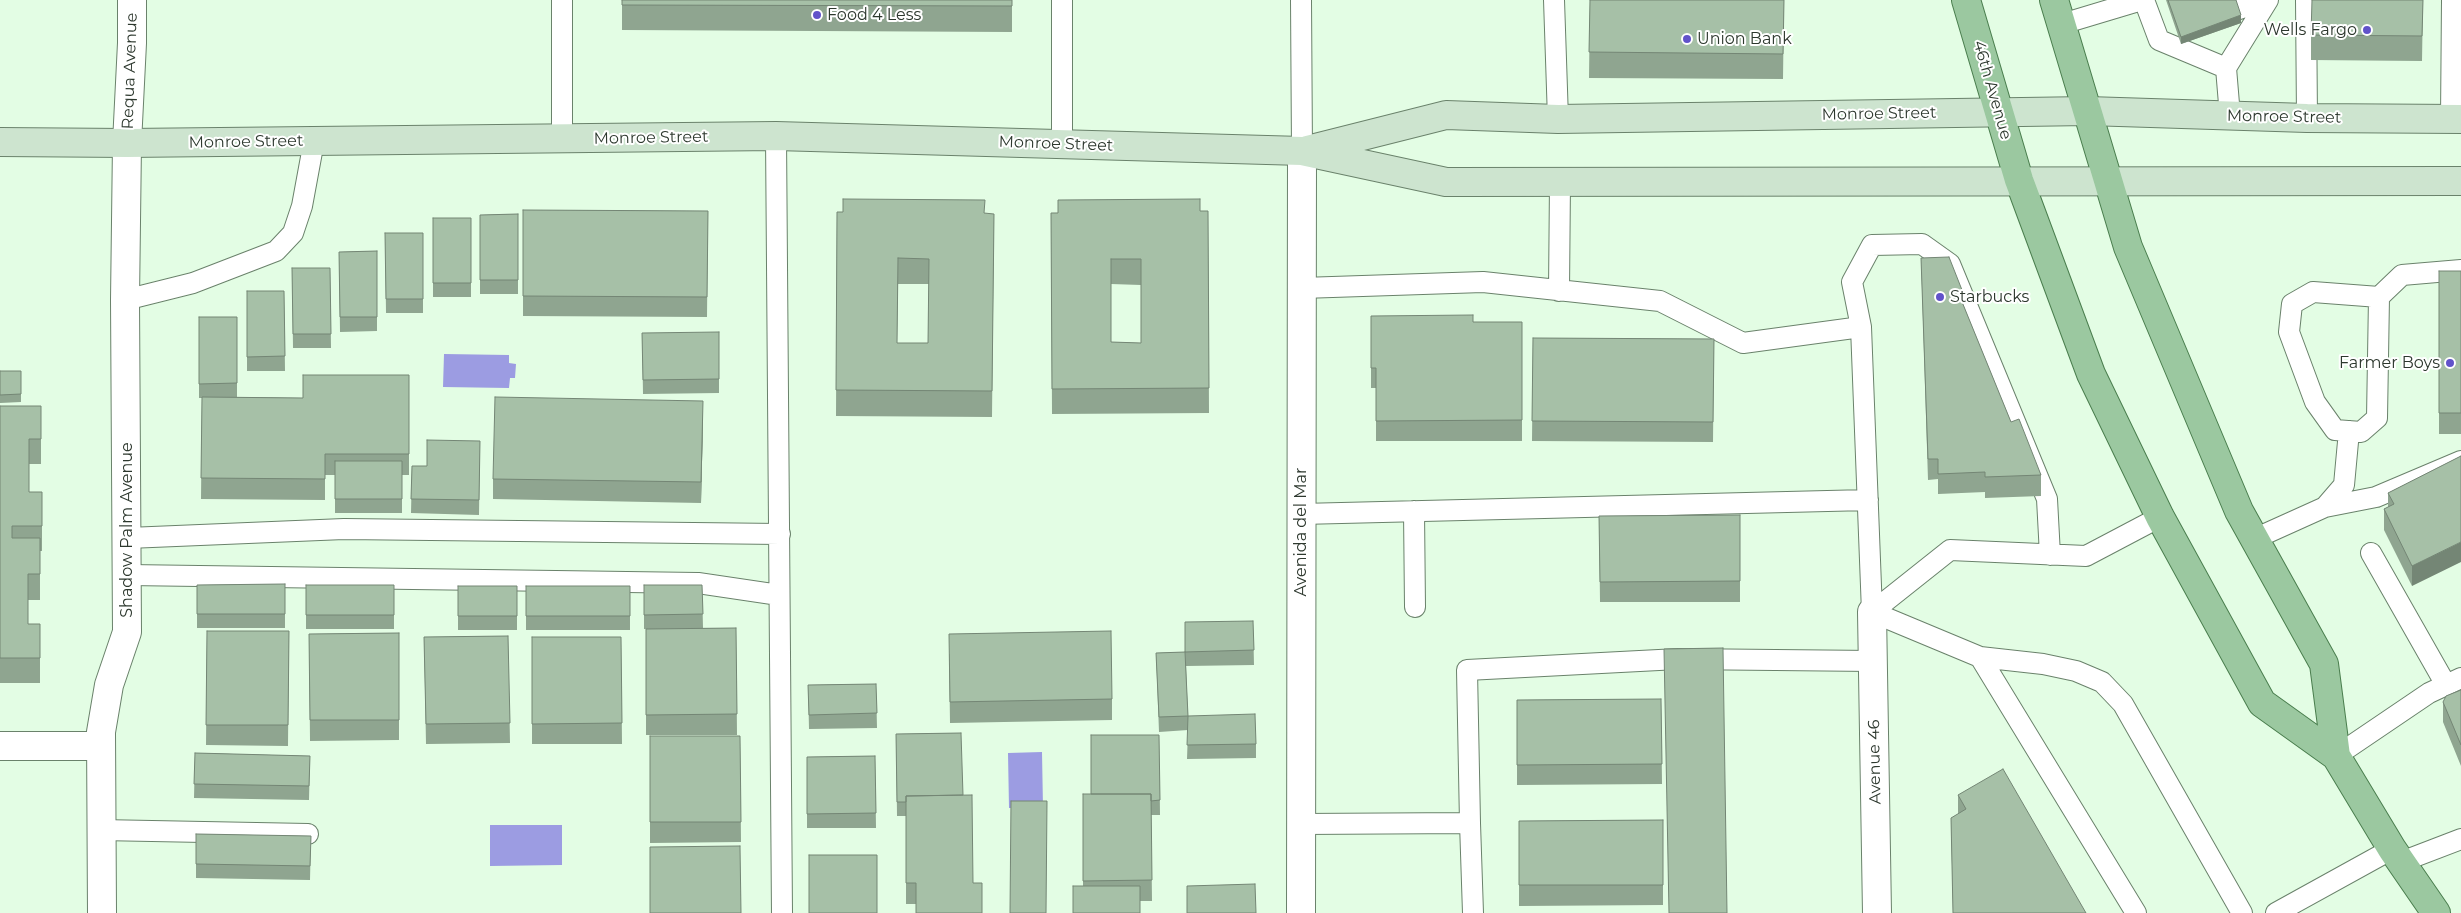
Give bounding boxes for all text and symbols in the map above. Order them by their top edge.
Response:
place label: Food 4 Less [827,5,921,25]
marker: Food 4 Less [811,9,823,21]
street label: Requa Avenue [118,12,142,130]
place label: Wells Fargo [2263,20,2357,40]
marker: Wells Fargo [2361,24,2373,36]
place label: Union Bank [1697,29,1792,49]
marker: Union Bank [1681,33,1693,45]
street label: 46th Avenue [1969,38,2015,142]
street label: Monroe Street [1822,103,1936,125]
street label: Monroe Street [2227,106,2341,128]
street label: Monroe Street [594,127,708,149]
street label: Monroe Street [189,131,303,153]
street label: Monroe Street [998,132,1114,156]
place label: Starbucks [1950,287,2029,307]
marker: Starbucks [1934,291,1946,303]
place label: Farmer Boys [2339,353,2440,373]
marker: Farmer Boys [2444,357,2456,369]
street label: Shadow Palm Avenue [117,442,137,618]
street label: Avenida del Mar [1291,468,1311,596]
street label: Avenue 46 [1865,719,1885,805]

